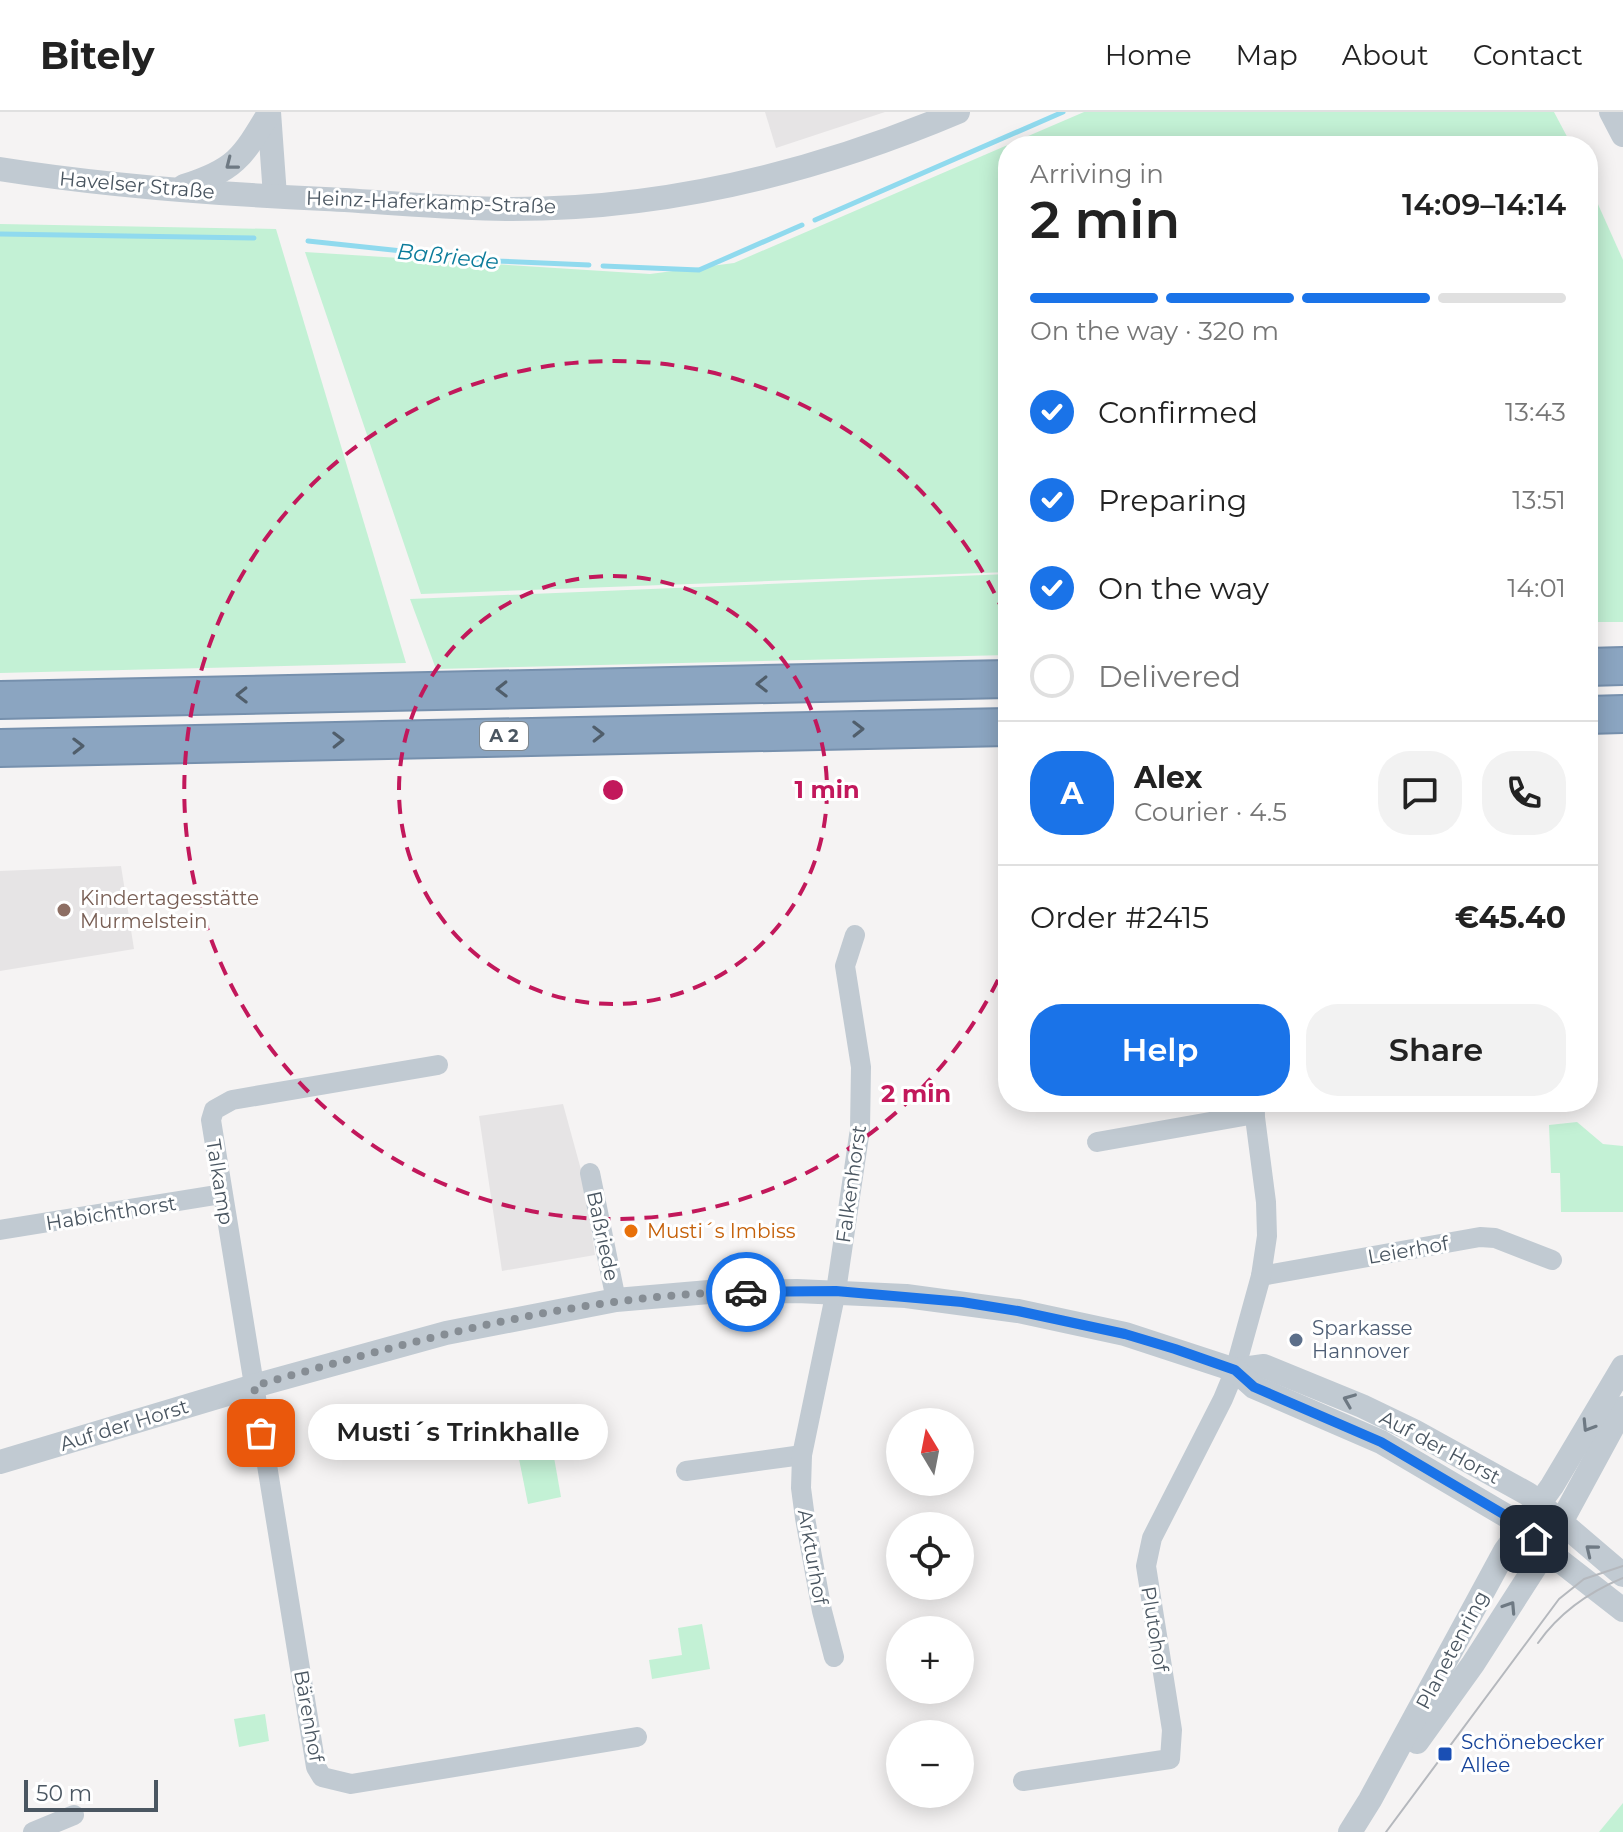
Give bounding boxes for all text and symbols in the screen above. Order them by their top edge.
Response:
text: Bitely [40,32,155,79]
text: Home [1105,38,1192,72]
text: Map [1236,38,1298,72]
text: About [1342,38,1429,72]
text: Contact [1473,38,1583,72]
one-way arrow [225,154,240,168]
text: Arriving in [1030,158,1164,190]
street label: Havelser Straße [58,166,216,204]
street label: Heinz-Haferkamp-Straße [306,186,556,218]
text: 14:09–14:14 [1402,186,1566,223]
text: 2 min [1030,188,1180,251]
water label: Baßriede [396,238,500,275]
text: On the way · 320 m [1030,315,1279,347]
icon: check [1030,390,1074,434]
text: Confirmed [1098,394,1258,431]
text: 13:43 [1505,396,1566,428]
icon: check [1030,478,1074,522]
text: Preparing [1098,482,1247,519]
text: 13:51 [1512,484,1566,516]
icon: check [1030,566,1074,610]
text: On the way [1098,570,1269,607]
text: 14:01 [1507,572,1566,604]
text: Delivered [1098,658,1241,695]
one-way arrow [755,675,768,693]
one-way arrow [495,680,508,698]
one-way arrow [235,686,248,703]
one-way arrow [852,721,865,738]
road number: A 2 [480,722,528,750]
one-way arrow [592,726,605,743]
one-way arrow [332,731,345,749]
one-way arrow [72,737,85,754]
button: chat [1378,751,1462,835]
button: phone [1482,751,1566,835]
text: Alex [1134,759,1202,796]
text: 1 min [794,775,860,804]
text: A [1061,775,1083,812]
centre of rings [599,776,627,804]
text: Courier · 4.5 [1134,796,1287,828]
place label: Kindertagesstätte Murmelstein [80,886,259,933]
text: Order #2415 [1030,899,1209,936]
text: €45.40 [1455,899,1566,936]
marker: Kindertagesstätte Murmelstein [55,901,73,919]
button: Help [1030,1004,1290,1096]
button: Share [1306,1004,1566,1096]
text: 2 min [881,1079,951,1108]
street label: Falkenhorst [831,1124,871,1244]
street label: Talkamp [201,1137,239,1227]
street label: Baßriede [582,1189,624,1283]
street label: Habichthorst [44,1191,178,1235]
place label: Musti´s Imbiss [647,1219,796,1243]
marker: Musti´s Imbiss [622,1222,640,1240]
street label: Leierhof [1366,1231,1452,1269]
courier [706,1252,786,1332]
icon: car [724,1270,768,1314]
place label: Sparkasse Hannover [1312,1316,1413,1363]
marker: Sparkasse Hannover [1287,1331,1305,1349]
street label: Auf der Horst [57,1394,191,1456]
one-way arrow [1343,1394,1357,1410]
pin [227,1399,295,1467]
callout: Musti´s Trinkhalle [309,1405,609,1461]
street label: Auf der Horst [1376,1405,1504,1489]
north arrow [886,1408,974,1496]
map controls [886,1408,974,1808]
icon: bag [239,1411,283,1455]
text: Musti´s Trinkhalle [336,1416,580,1448]
one-way arrow [1582,1418,1597,1432]
pin [1500,1505,1568,1573]
street label: Arkturhof [793,1507,833,1608]
button: locate [886,1512,974,1600]
icon: home [1512,1517,1556,1561]
one-way arrow [1585,1545,1600,1559]
street label: Plutohof [1136,1584,1174,1675]
street label: Planetenring [1411,1587,1493,1713]
one-way arrow [1500,1602,1515,1616]
button: + [886,1616,974,1704]
street label: Bärenhof [289,1668,329,1765]
button: − [886,1720,974,1808]
place label: Schönebecker Allee [1461,1730,1604,1777]
marker: Schönebecker Allee [1436,1745,1454,1763]
scale bar [24,1776,158,1812]
text: 50 m [36,1780,92,1807]

